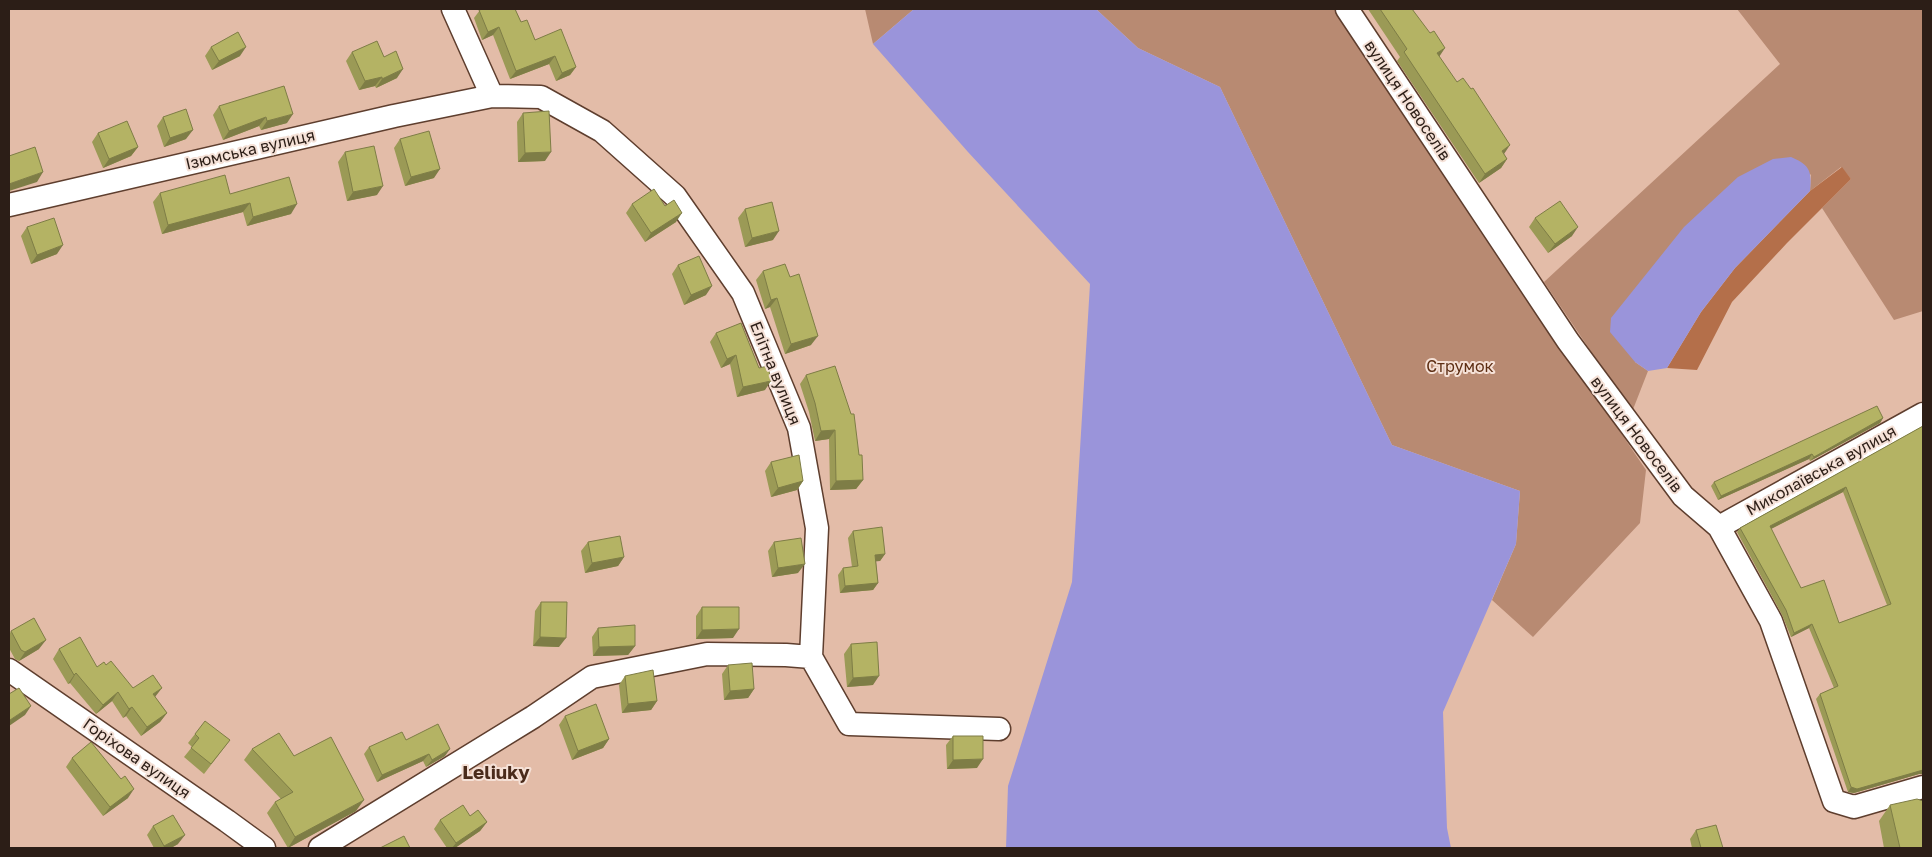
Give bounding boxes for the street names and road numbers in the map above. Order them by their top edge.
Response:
street label: вулиця Новоселів [1360,36,1456,164]
street label: Ізюмська вулиця [183,124,317,174]
street label: Елітна вулиця [746,318,806,428]
street label: вулиця Новоселів [1587,372,1687,496]
street label: Миколаївська вулиця [1742,420,1900,520]
street label: Горіхова вулиця [79,713,195,803]

